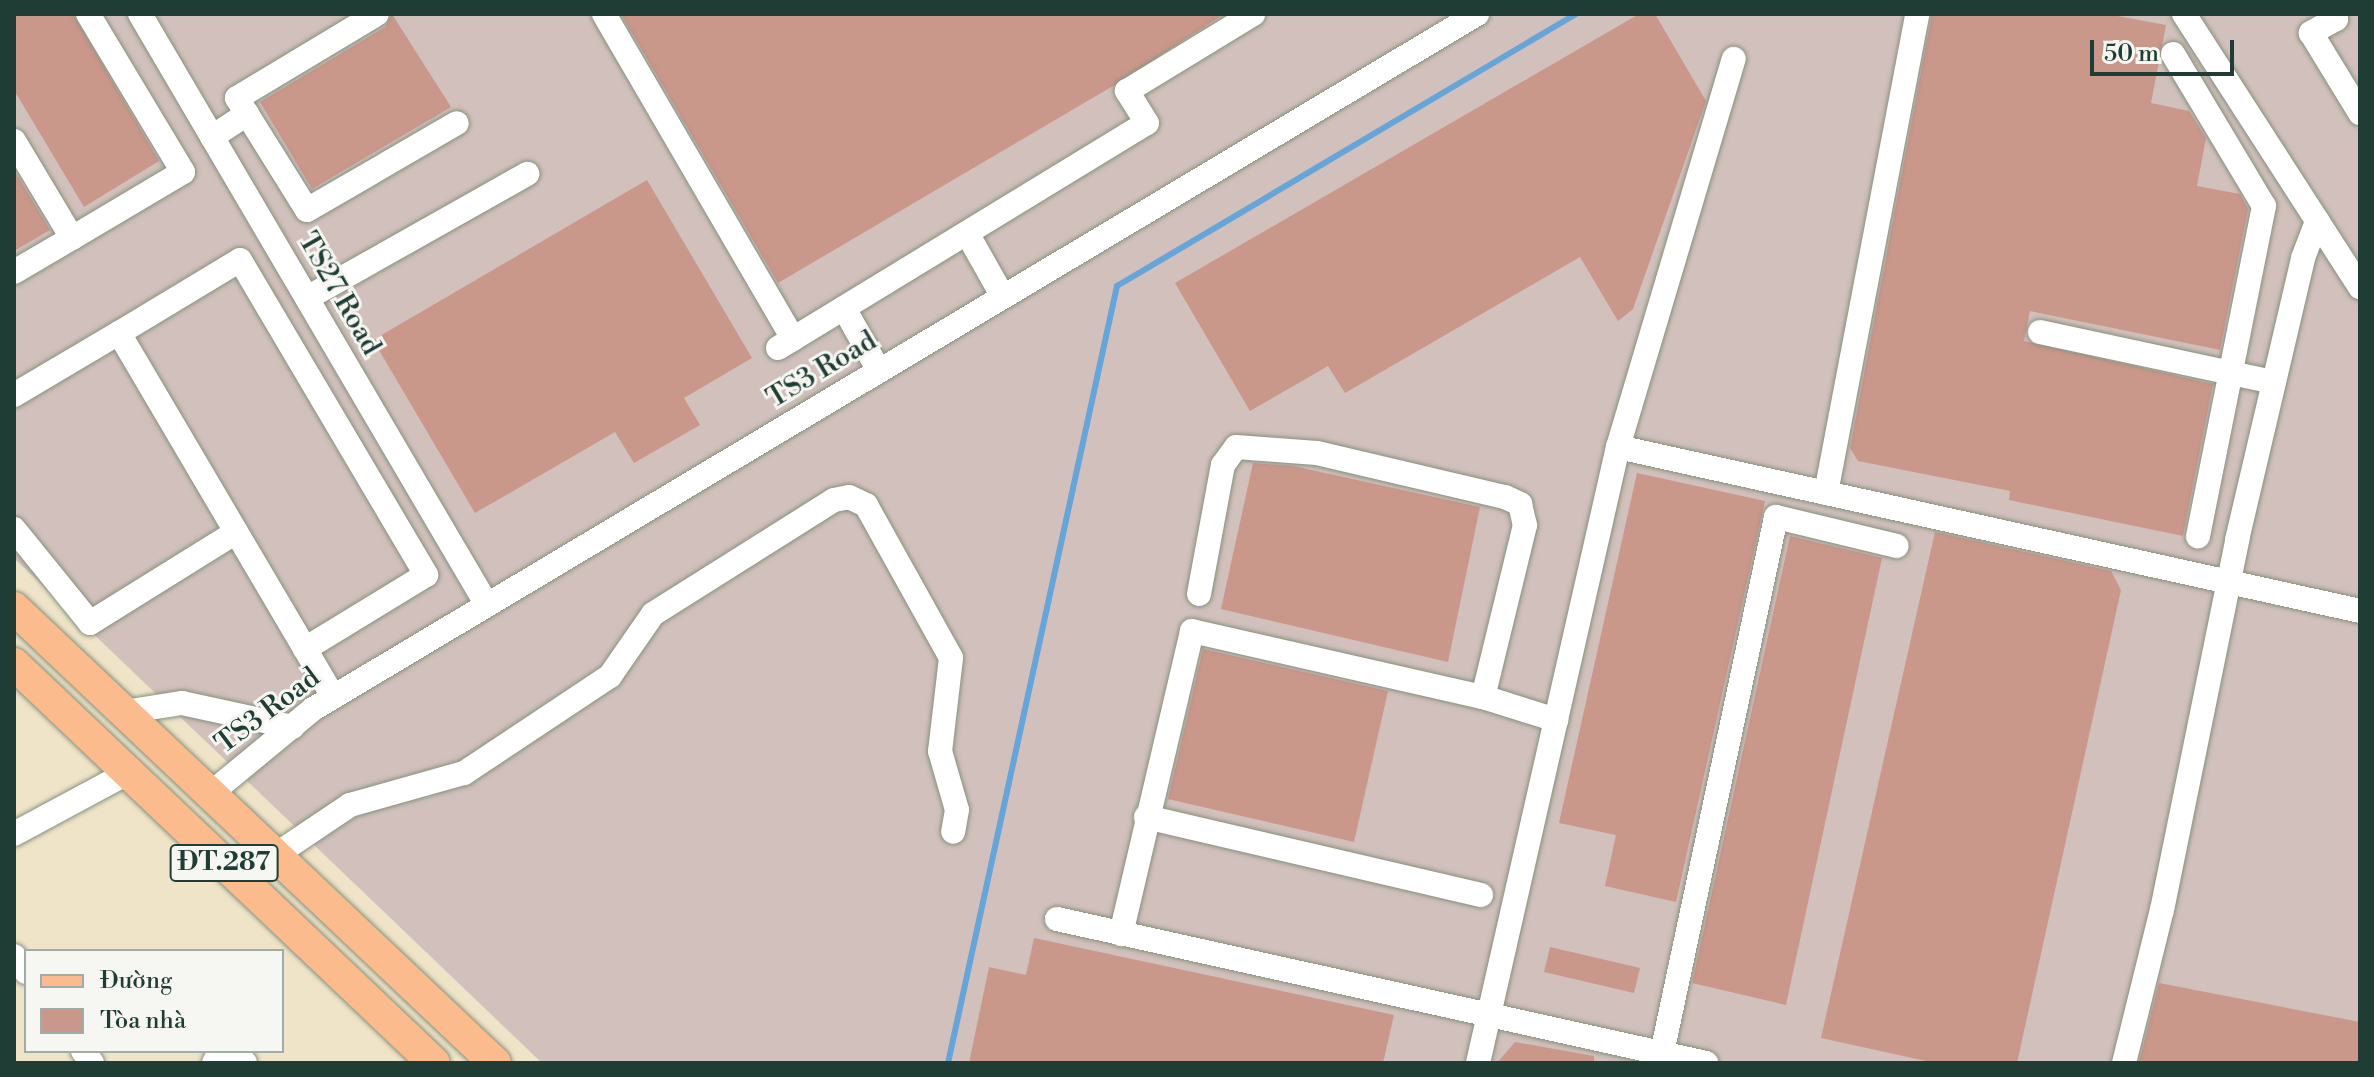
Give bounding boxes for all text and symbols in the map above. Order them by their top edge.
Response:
scale bar [2094,24,2238,74]
text: 50 m [2104,39,2159,69]
street label: TS27 Road [290,227,388,361]
street label: TS3 Road [761,324,883,416]
street label: TS3 Road [209,661,327,761]
road number: ĐT.287 [168,841,280,885]
legend [24,949,284,1053]
text: Đường [100,966,173,996]
text: Tòa nhà [100,1006,186,1036]

